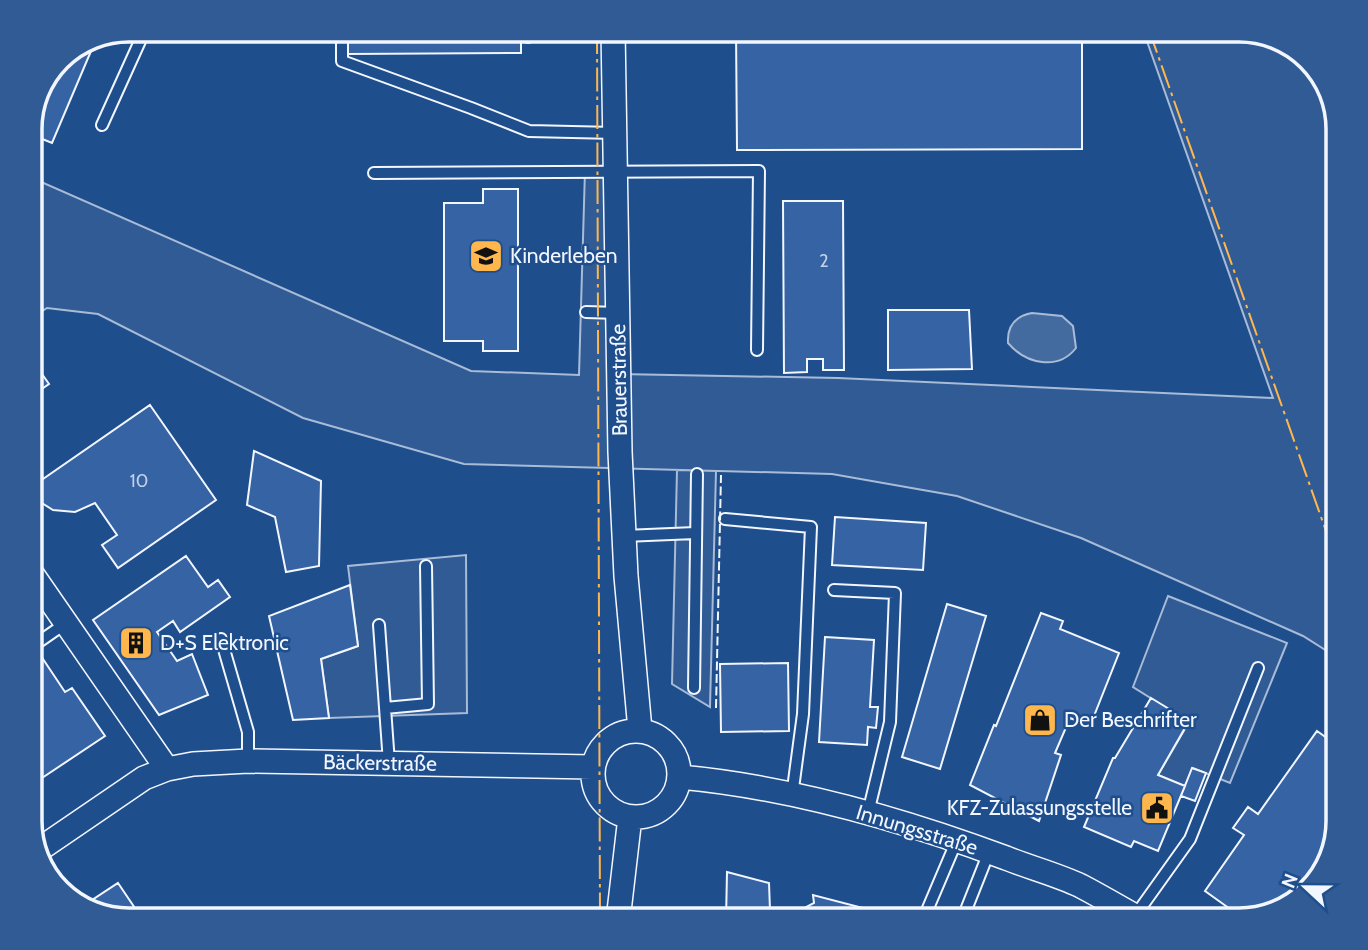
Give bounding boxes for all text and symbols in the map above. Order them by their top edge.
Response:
school or university icon: Kinderleben [467,237,505,275]
place label: Kinderleben [510,243,617,268]
house number: 2 [819,250,829,272]
street label: Brauerstraße [605,323,632,436]
house number: 10 [130,470,148,492]
building icon: D+S Elektronic [117,624,155,662]
place label: D+S Elektronic [160,630,289,655]
shop icon: Der Beschrifter [1021,701,1059,739]
place label: Der Beschrifter [1064,707,1197,732]
street label: Bäckerstraße [323,749,437,776]
public building icon: KFZ-Zulassungsstelle [1138,789,1176,827]
place label: KFZ-Zulassungsstelle [947,795,1132,820]
street label: Innungsstraße [853,799,981,860]
north arrow [1270,852,1340,922]
text: N [1277,870,1303,891]

